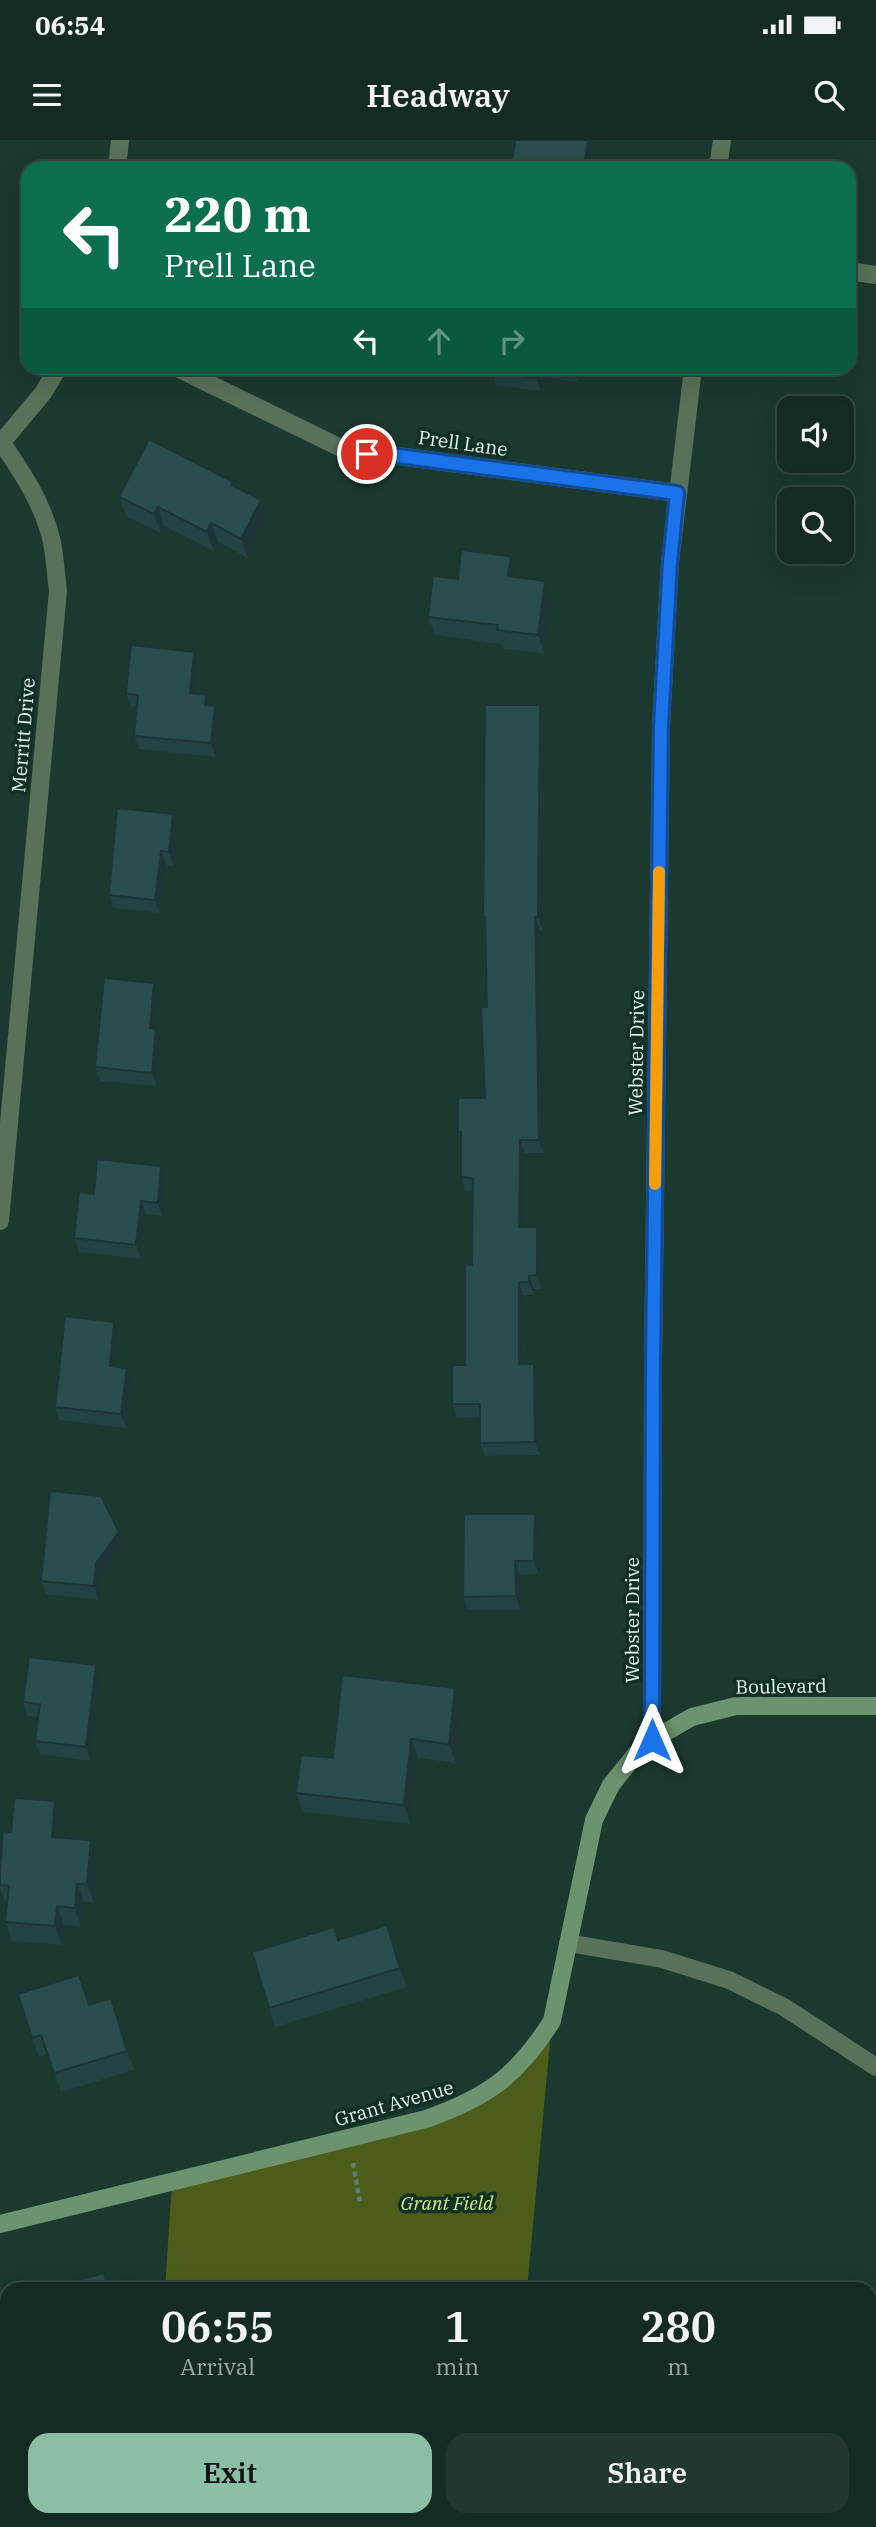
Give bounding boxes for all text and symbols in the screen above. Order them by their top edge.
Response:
text: 06:54 [35,8,105,42]
text: Headway [366,74,510,116]
icon: menu [28,76,66,114]
icon: search [810,76,848,114]
text: 220 m [164,182,311,245]
icon: left [49,189,140,280]
text: Prell Lane [164,244,316,286]
icon: left [347,322,385,360]
icon: ahead [420,322,458,360]
icon: right [493,322,531,360]
map controls [777,396,854,564]
button: sound [777,396,854,473]
pin [337,424,397,484]
street label: Prell Lane [417,425,509,461]
icon: arrive [348,435,386,473]
button: search [777,487,854,564]
street label: Merritt Drive [6,677,40,793]
street label: Webster Drive [623,990,649,1116]
street label: Webster Drive [620,1557,644,1683]
street label: Boulevard [735,1673,827,1699]
position arrow [615,1703,689,1777]
street label: Grant Avenue [332,2075,456,2131]
park label: Grant Field [401,2191,494,2215]
text: 06:55 [161,2299,274,2354]
text: 1 [445,2299,470,2354]
text: 280 [640,2299,716,2354]
text: Arrival [180,2351,255,2381]
text: min [435,2351,479,2381]
text: m [667,2351,689,2381]
button: Exit [28,2433,432,2513]
button: Share [446,2433,849,2513]

